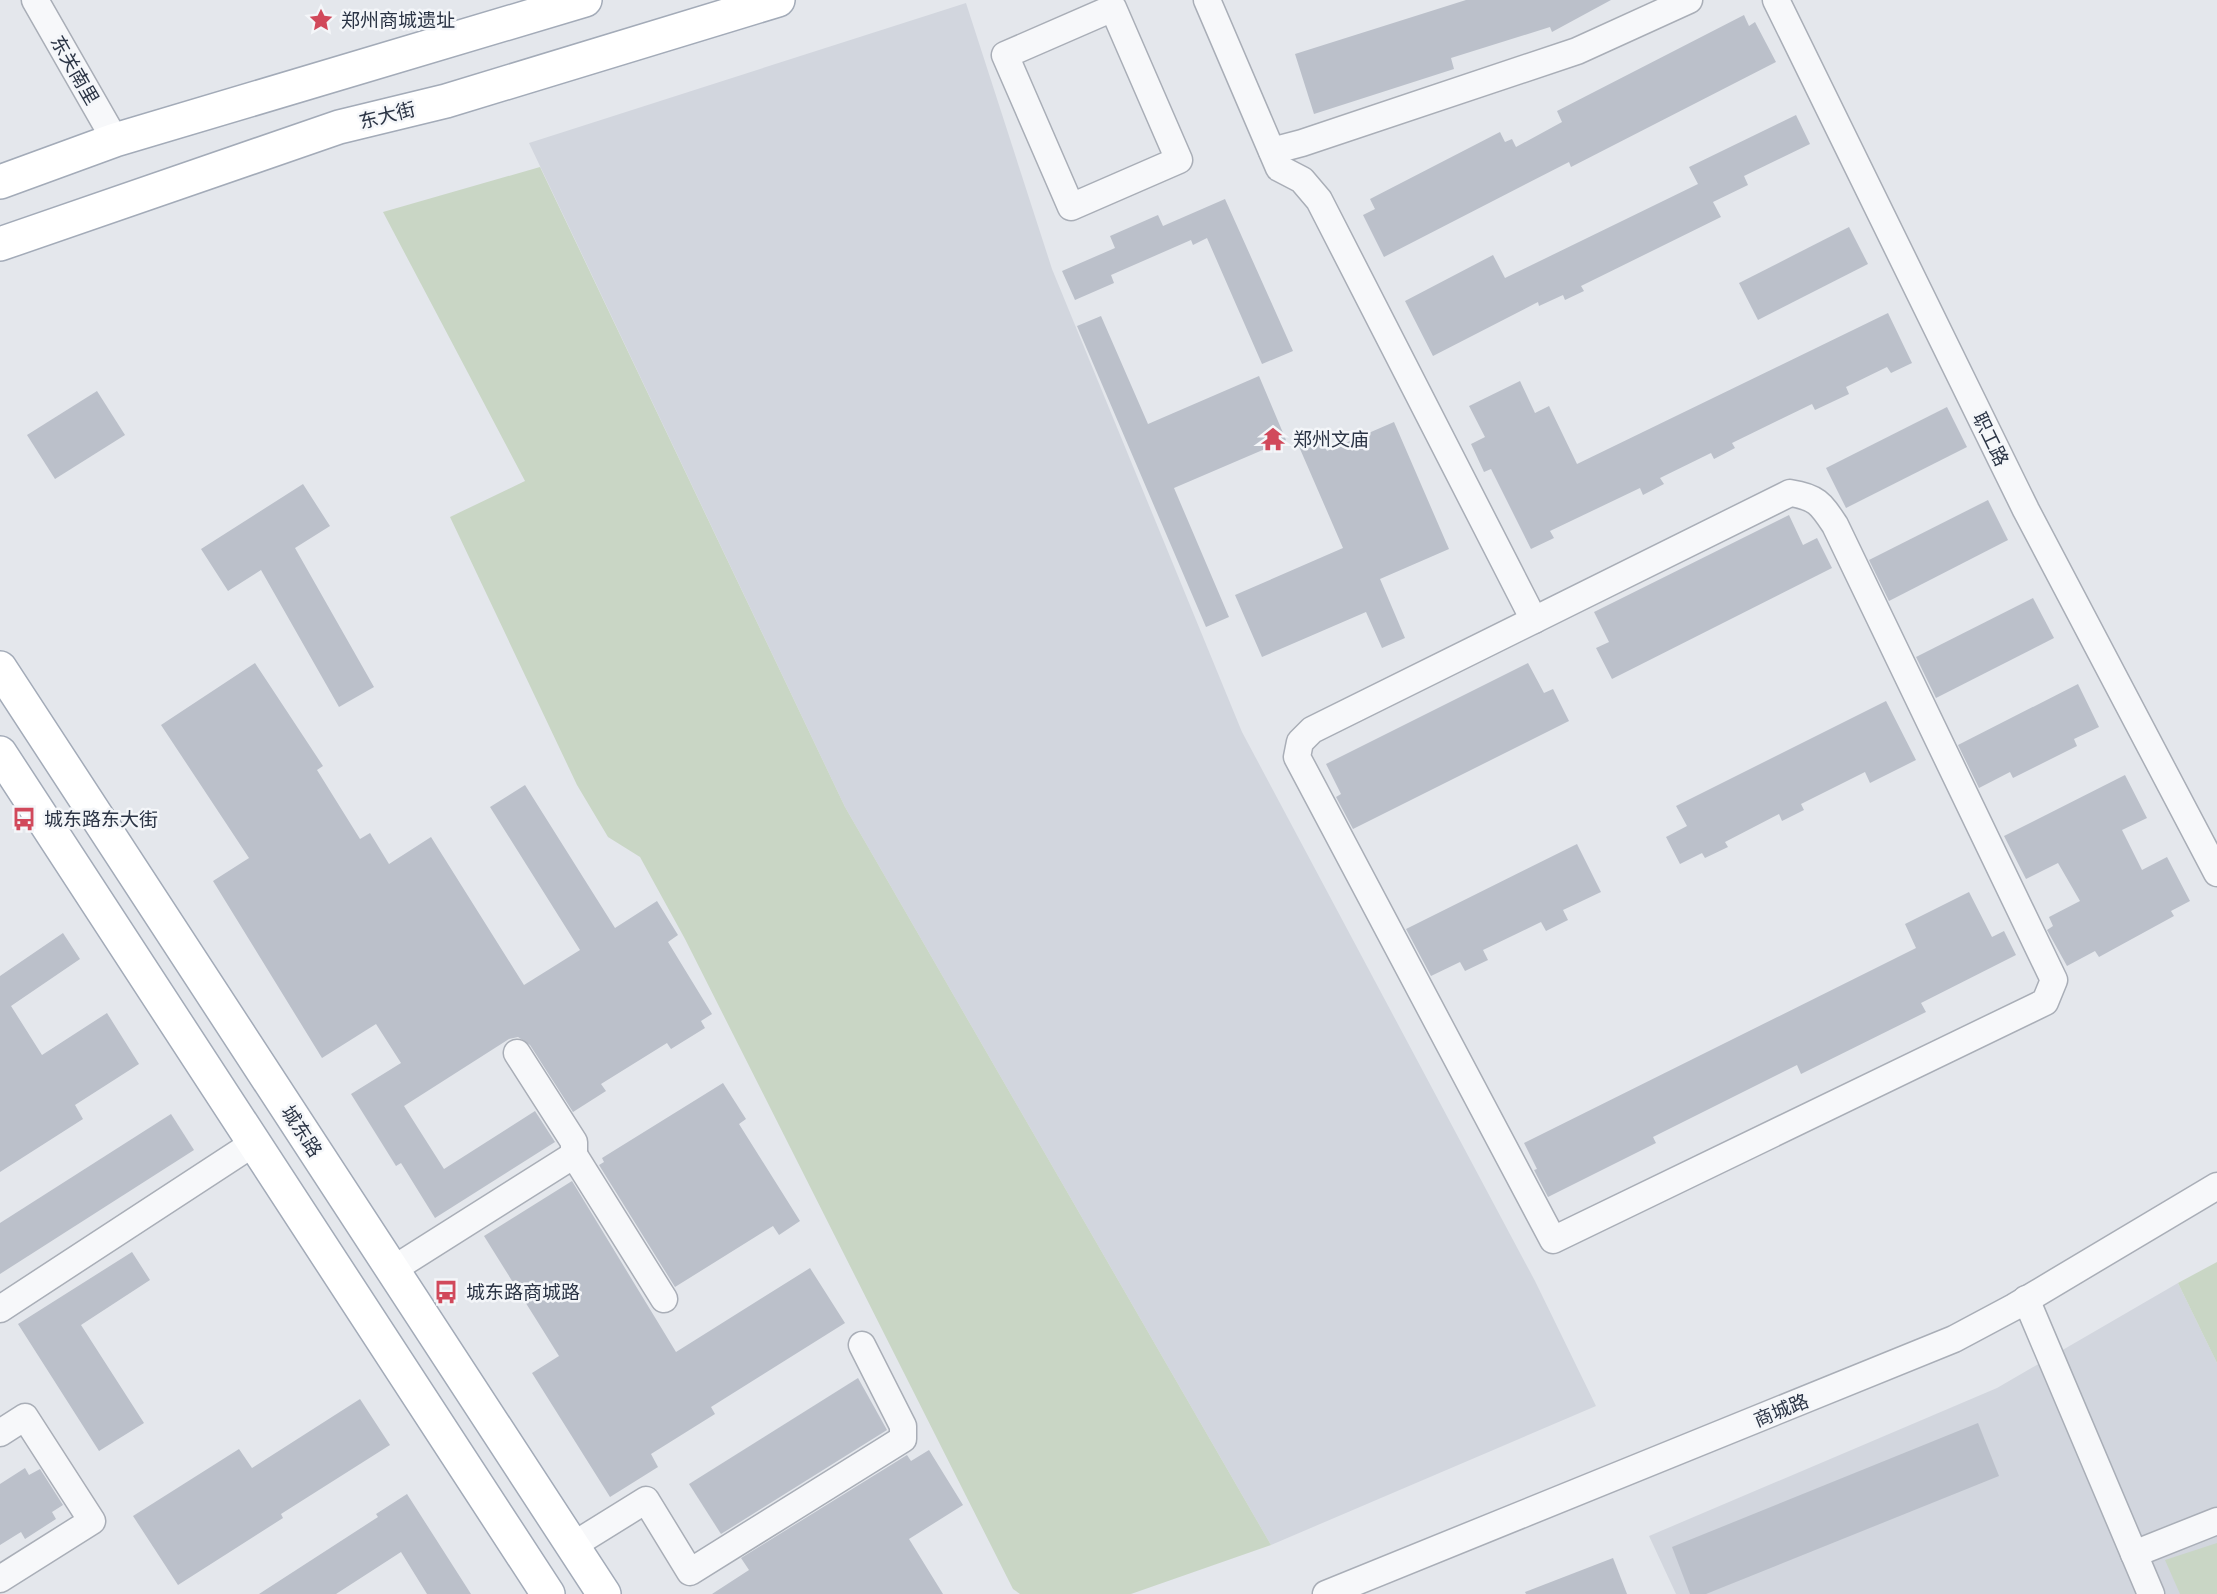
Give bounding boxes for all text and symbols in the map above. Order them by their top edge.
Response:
place icon: 郑州商城遗址 [307,6,335,34]
place label: 郑州商城遗址 [341,8,455,31]
street label: 东关南里 [46,31,104,108]
street label: 东大街 [356,96,417,133]
street label: 职工路 [1969,408,2014,469]
temple icon: 郑州文庙 [1259,425,1287,453]
place label: 郑州文庙 [1293,427,1369,450]
bus stop icon: 城东路东大街 [10,805,38,833]
place label: 城东路东大街 [44,807,158,830]
street label: 城东路 [277,1101,328,1161]
bus stop icon: 城东路商城路 [432,1278,460,1306]
place label: 城东路商城路 [466,1280,580,1303]
street label: 商城路 [1750,1388,1812,1431]

